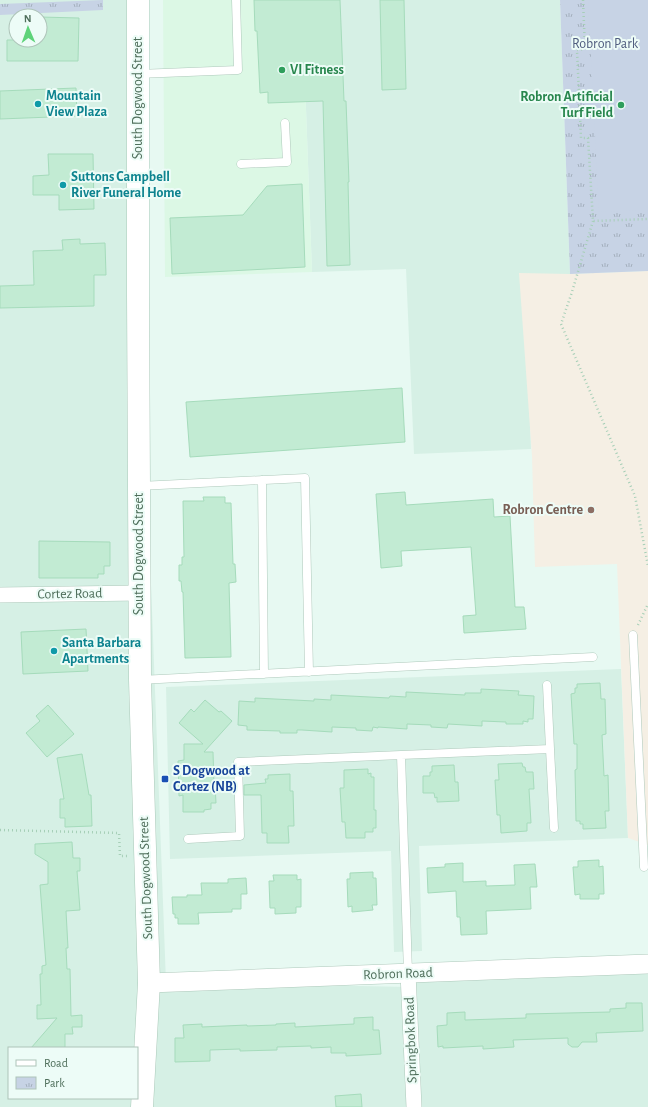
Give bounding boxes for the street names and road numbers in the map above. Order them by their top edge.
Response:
street label: South Dogwood Street [131,36,145,159]
street label: South Dogwood Street [132,492,146,615]
street label: Cortez Road [37,586,103,602]
street label: South Dogwood Street [137,816,155,940]
street label: Robron Road [363,966,433,982]
street label: Springbok Road [403,997,419,1083]

